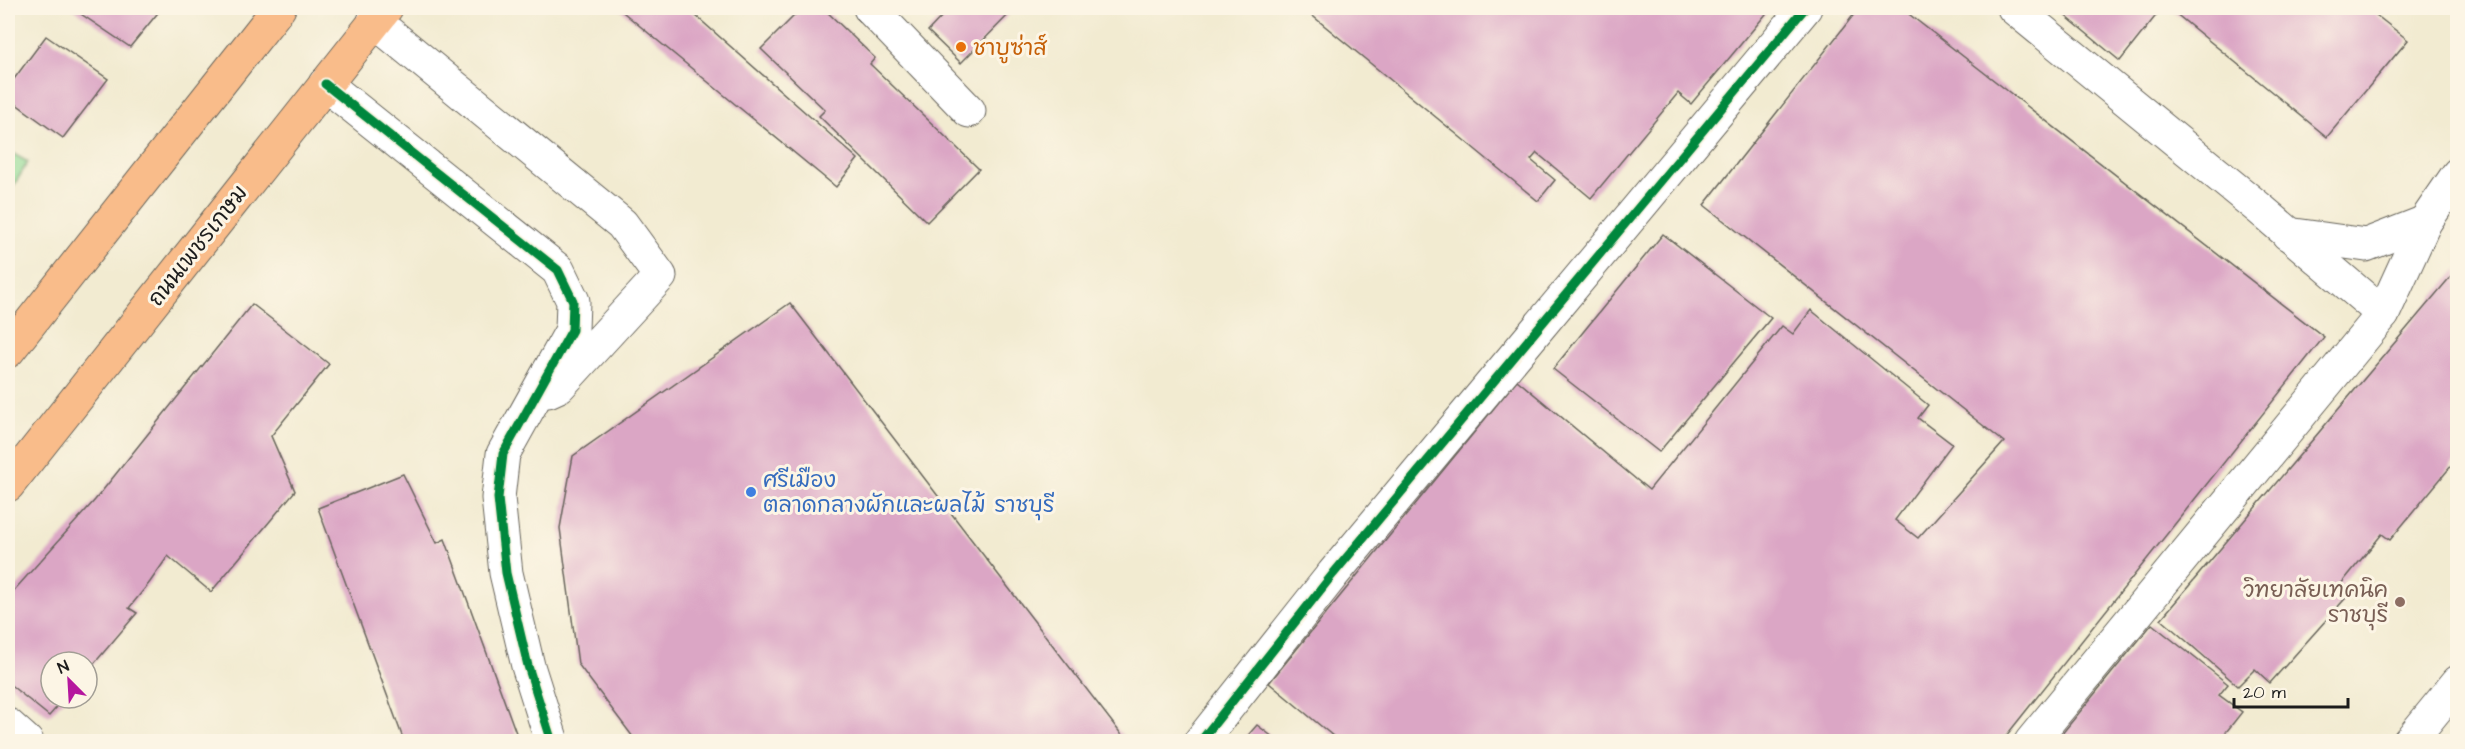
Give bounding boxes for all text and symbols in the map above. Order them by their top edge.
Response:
place label: ชาบูซ่าส์ [973,33,1047,64]
marker: ชาบูซ่าส์ [954,40,968,54]
street label: ถนนเพชรเกษม [141,179,255,313]
place label: ศรีเมือง ตลาดกลางผักและผลไม้ ราชบุรี [763,465,1054,521]
marker: ศรีเมือง ตลาดกลางผักและผลไม้ ราชบุรี [744,485,758,499]
place label: วิทยาลัยเทคนิค ราชบุรี [2243,575,2388,631]
marker: วิทยาลัยเทคนิค ราชบุรี [2393,595,2407,609]
north arrow [39,650,99,710]
text: N [54,655,72,679]
scale bar [2234,671,2348,709]
text: 20 m [2243,680,2286,705]

